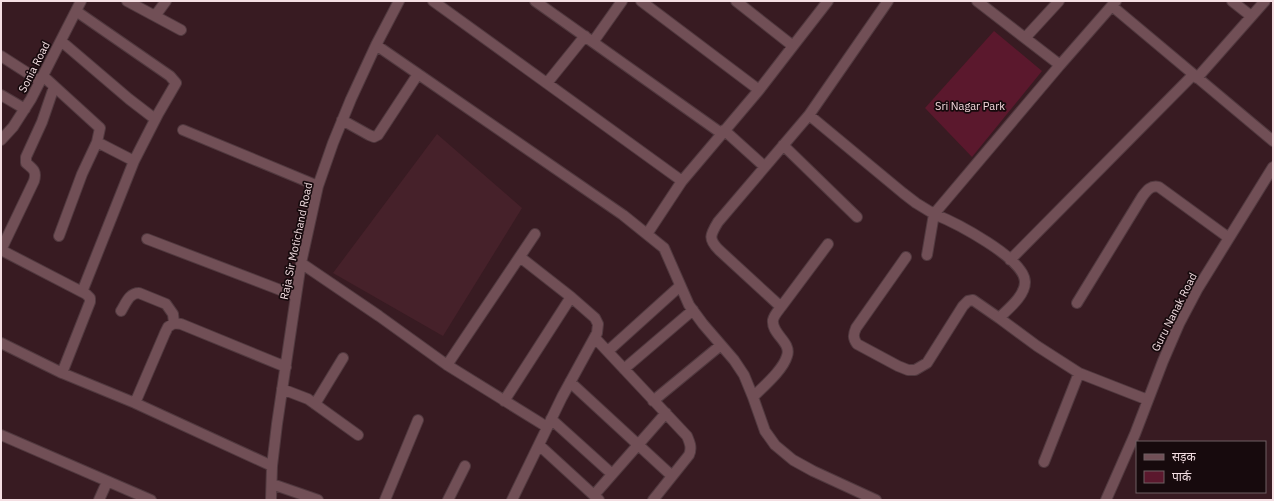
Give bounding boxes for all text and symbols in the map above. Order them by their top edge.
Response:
street label: Sonia Road [15,39,53,95]
park label: Sri Nagar Park [935,99,1005,113]
street label: Raja Sir Motichand Road [277,181,315,301]
street label: Guru Nanak Road [1148,270,1200,354]
legend [1136,441,1266,493]
text: सड़क [1172,449,1197,464]
text: पार्क [1172,469,1192,484]

